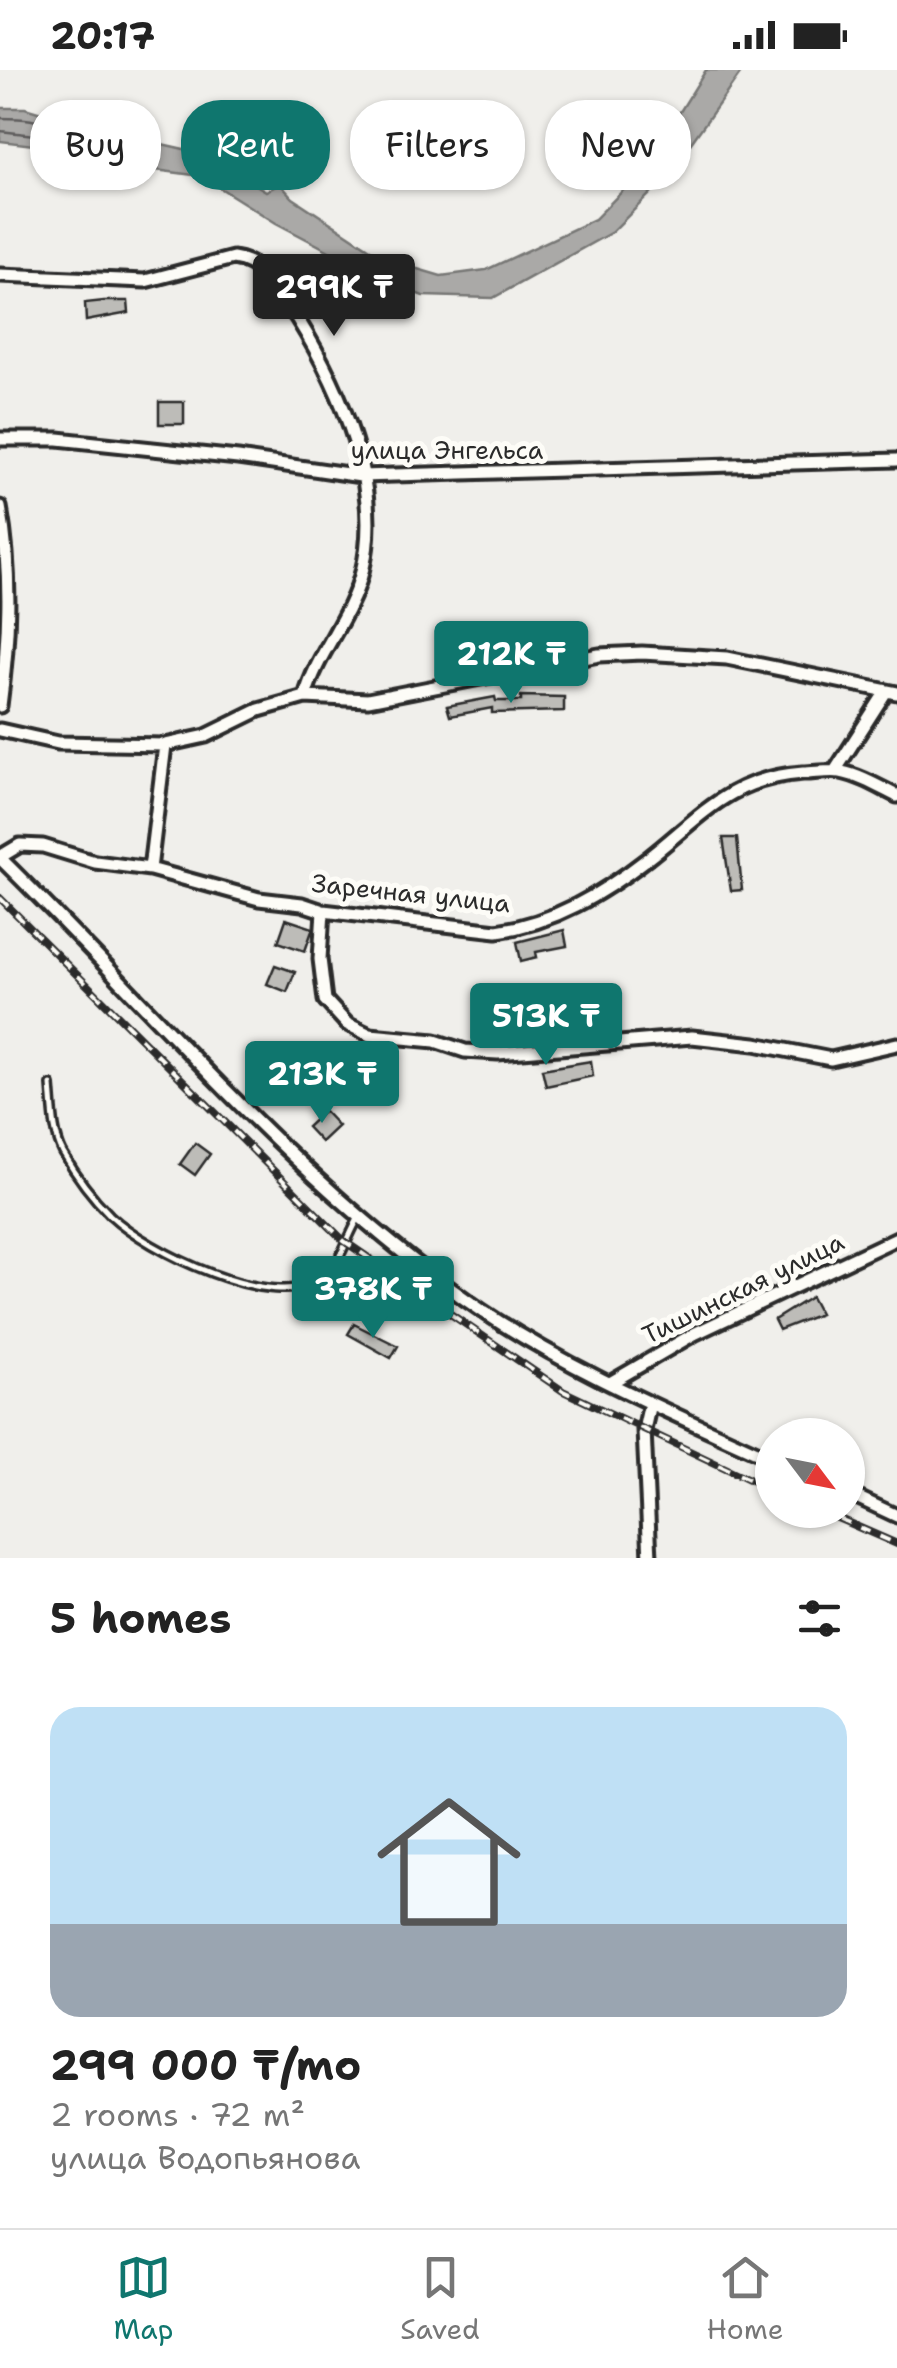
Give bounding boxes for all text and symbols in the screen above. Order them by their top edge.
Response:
text: 20:17 [50,10,155,61]
chip: Buy [30,100,161,190]
chip: Rent [181,100,330,190]
chip: Filters [350,100,525,190]
chip: New [545,100,691,190]
pin: 299K ₸ [253,254,415,339]
text: 299K ₸ [275,265,393,308]
street label: улица Энгельса [351,433,544,467]
pin: 212K ₸ [430,621,592,706]
text: 212K ₸ [456,632,566,675]
street label: Заречная улица [310,866,512,920]
pin: 513K ₸ [465,983,627,1068]
text: 513K ₸ [492,994,600,1037]
pin: 213K ₸ [241,1041,403,1126]
text: 213K ₸ [267,1052,377,1095]
street label: Тишинская улица [636,1224,850,1352]
pin: 378K ₸ [292,1256,454,1341]
text: 378K ₸ [314,1267,432,1310]
north arrow [755,1418,865,1528]
map controls [755,1418,865,1528]
text: 5 homes [50,1590,231,1646]
icon: filters [792,1591,847,1646]
icon: home [359,1772,539,1952]
text: 299 000 ₸/mo [50,2037,361,2093]
text: 2 rooms · 72 m² [50,2093,305,2136]
text: улица Водопьянова [50,2136,360,2179]
tab: Map [113,2250,173,2348]
tab: Saved [400,2250,480,2348]
tab: Home [707,2250,784,2348]

